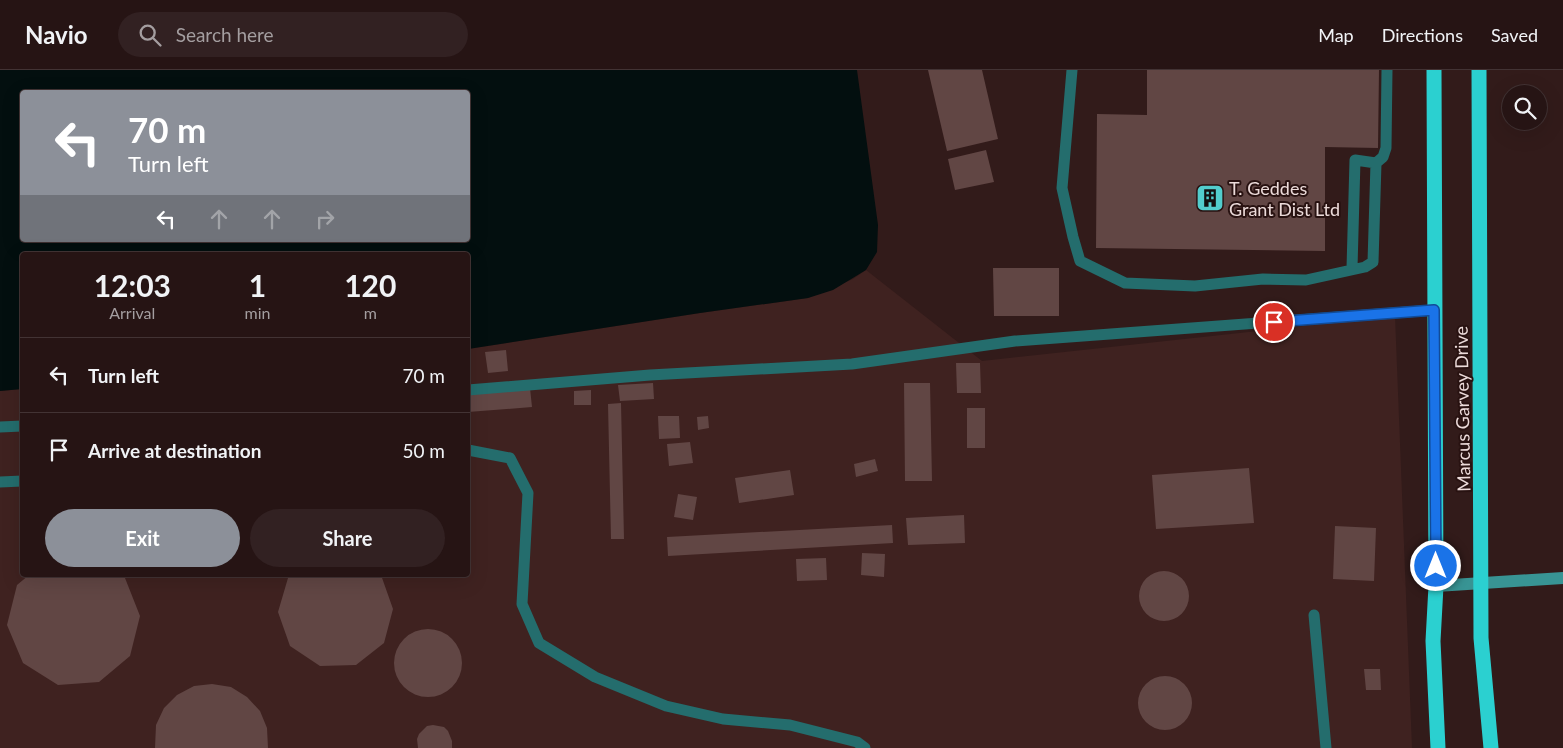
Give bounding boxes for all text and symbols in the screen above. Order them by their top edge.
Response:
search box [118,12,468,57]
text: Navio [25,20,88,49]
icon: search [136,21,164,49]
text: Search here [176,23,274,46]
text: Map [1318,24,1354,46]
text: Directions [1382,24,1463,46]
text: Saved [1491,24,1538,46]
map controls [1502,85,1547,130]
button: search [1502,85,1547,130]
text: 70 m [128,108,206,150]
icon: left [45,110,110,175]
text: Turn left [128,150,209,177]
place label: T. Geddes Grant Dist Ltd [1229,177,1340,220]
building icon: T. Geddes Grant Dist Ltd [1195,183,1225,213]
icon: left [152,205,180,233]
icon: ahead [205,205,233,233]
icon: ahead [258,205,286,233]
icon: right [311,205,339,233]
text: 12:03 [94,267,171,303]
text: 1 [249,267,266,303]
text: 120 [344,267,396,303]
pin [1253,301,1295,343]
text: Arrival [109,303,155,322]
text: min [245,303,271,322]
text: m [364,303,377,322]
icon: arrive [1260,308,1288,336]
street label: Marcus Garvey Drive [1450,326,1474,492]
icon: left [45,361,73,389]
text: Turn left [88,364,159,387]
text: 70 m [402,364,445,387]
icon: arrive [45,436,73,464]
text: Arrive at destination [88,439,261,462]
text: 50 m [402,439,445,462]
button: Exit [45,509,240,567]
button: Share [250,509,445,567]
position arrow [1409,539,1461,591]

